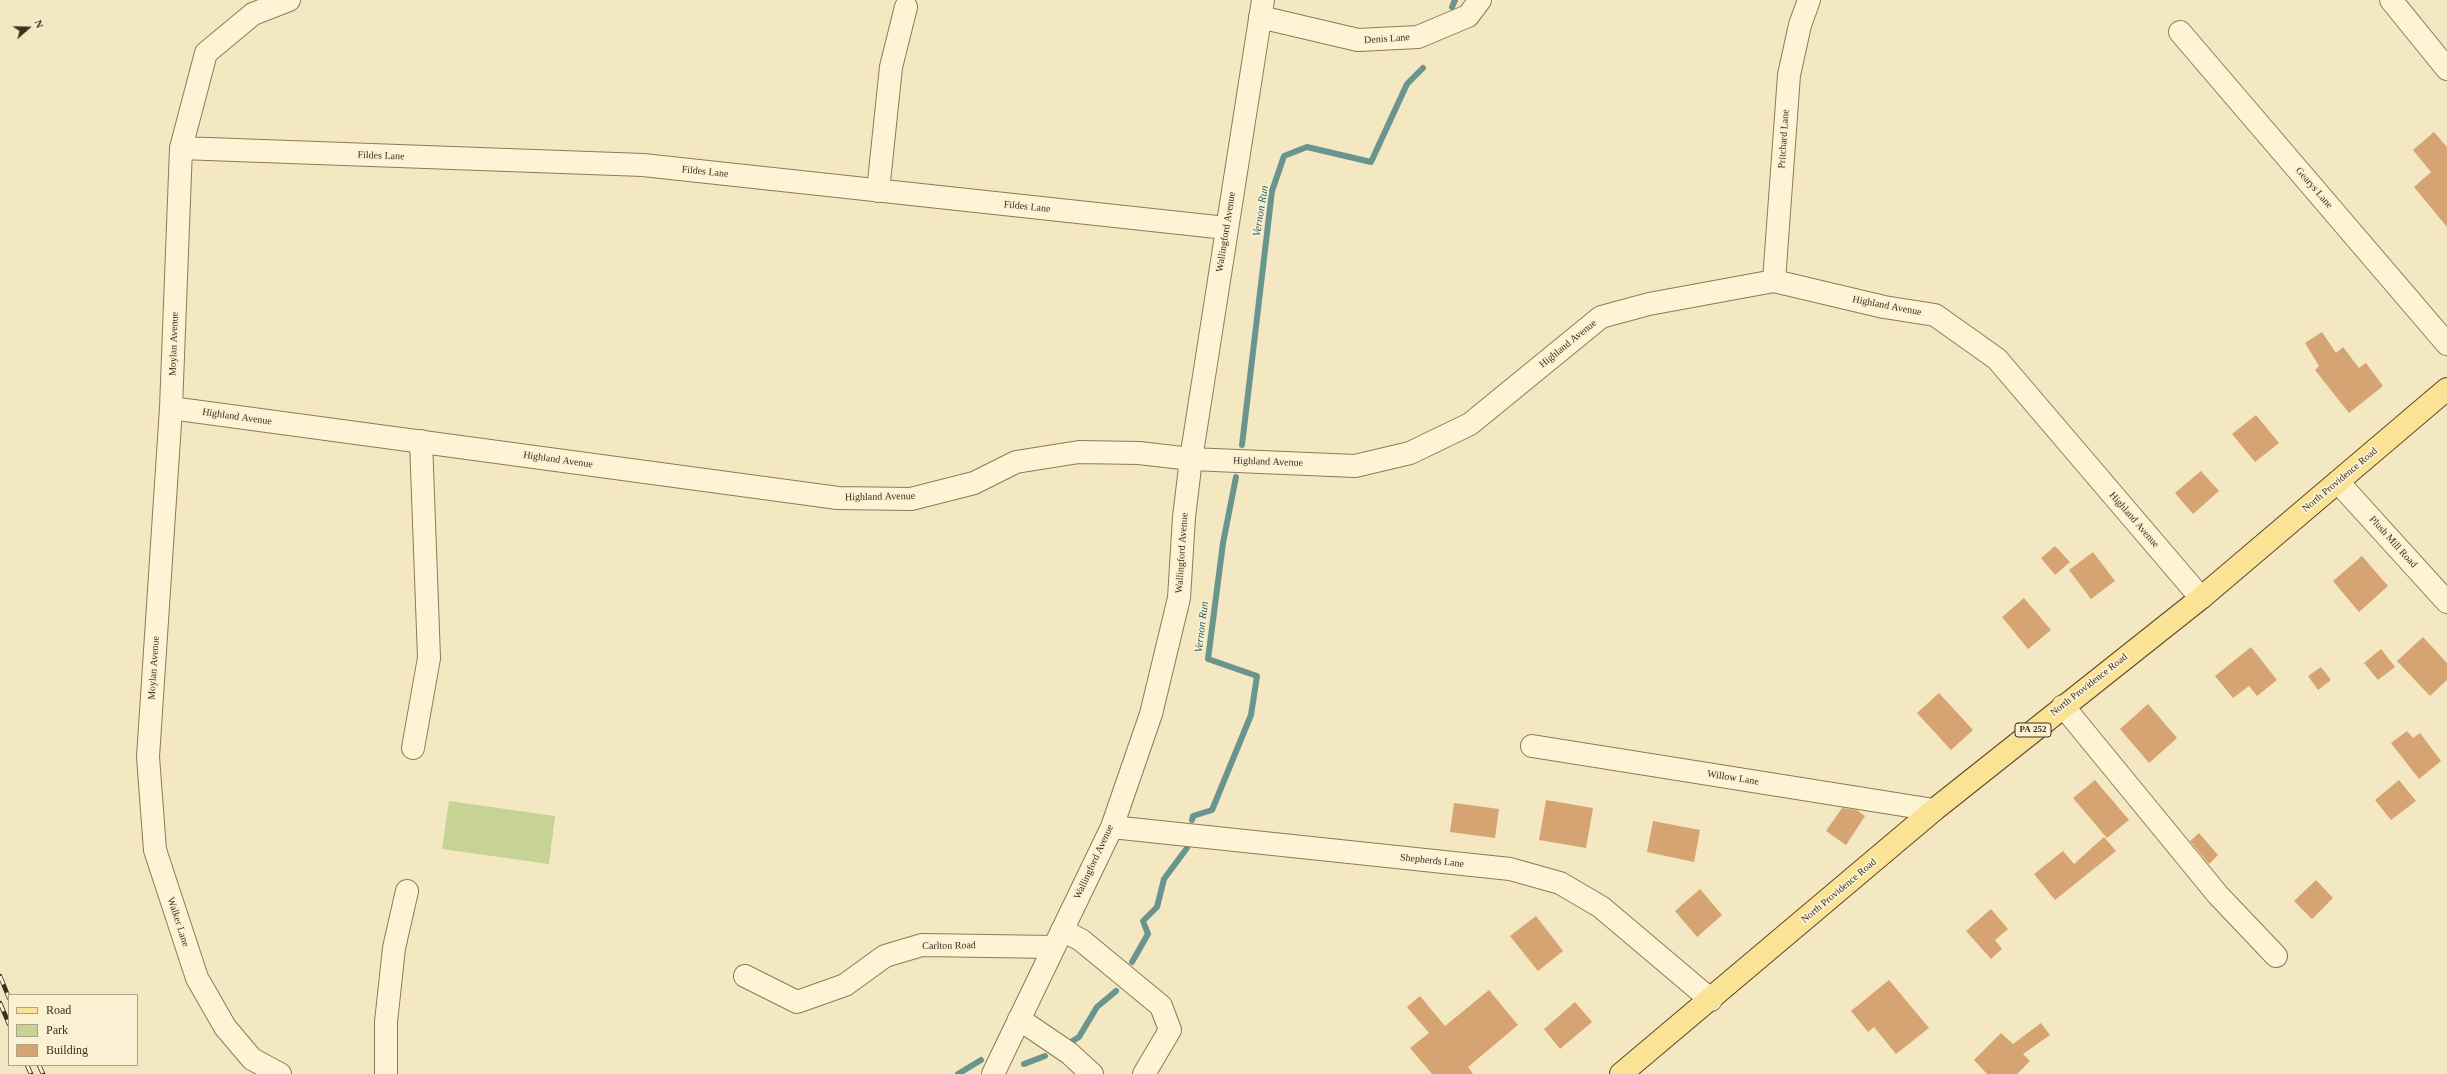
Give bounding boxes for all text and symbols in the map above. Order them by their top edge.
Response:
north arrow [8,8,48,48]
text: N [32,18,46,30]
street label: Denis Lane [1364,31,1410,47]
street label: Pritchard Lane [1776,109,1792,169]
street label: Fildes Lane [357,149,405,163]
street label: Fildes Lane [681,164,729,180]
street label: Gearys Lane [2293,165,2335,211]
water label: Vernon Run [1250,184,1272,238]
street label: Wallingford Avenue [1214,191,1238,273]
street label: Fildes Lane [1003,199,1051,215]
street label: Highland Avenue [1851,293,1923,319]
street label: Moylan Avenue [167,312,181,376]
street label: Highland Avenue [1537,317,1599,371]
street label: Highland Avenue [201,406,273,428]
street label: North Providence Road [2300,445,2380,515]
street label: Highland Avenue [522,449,594,471]
street label: Highland Avenue [1233,455,1303,469]
street label: Highland Avenue [845,490,915,504]
street label: Highland Avenue [2106,490,2162,550]
street label: Wallingford Avenue [1173,512,1191,594]
street label: Plush Mill Road [2367,514,2419,570]
water label: Vernon Run [1192,601,1212,653]
street label: Moylan Avenue [146,636,162,700]
street label: North Providence Road [2048,651,2130,719]
road number: PA 252 [2015,723,2051,737]
street label: Willow Lane [1706,768,1760,788]
street label: Wallingford Avenue [1071,823,1117,901]
street label: Shepherds Lane [1399,852,1465,870]
street label: North Providence Road [1799,856,1879,926]
street label: Walker Lane [164,896,192,948]
street label: Carlton Road [922,940,976,952]
legend [8,994,138,1066]
text: Road [46,1003,71,1017]
text: Park [46,1023,68,1037]
text: Building [46,1043,88,1057]

